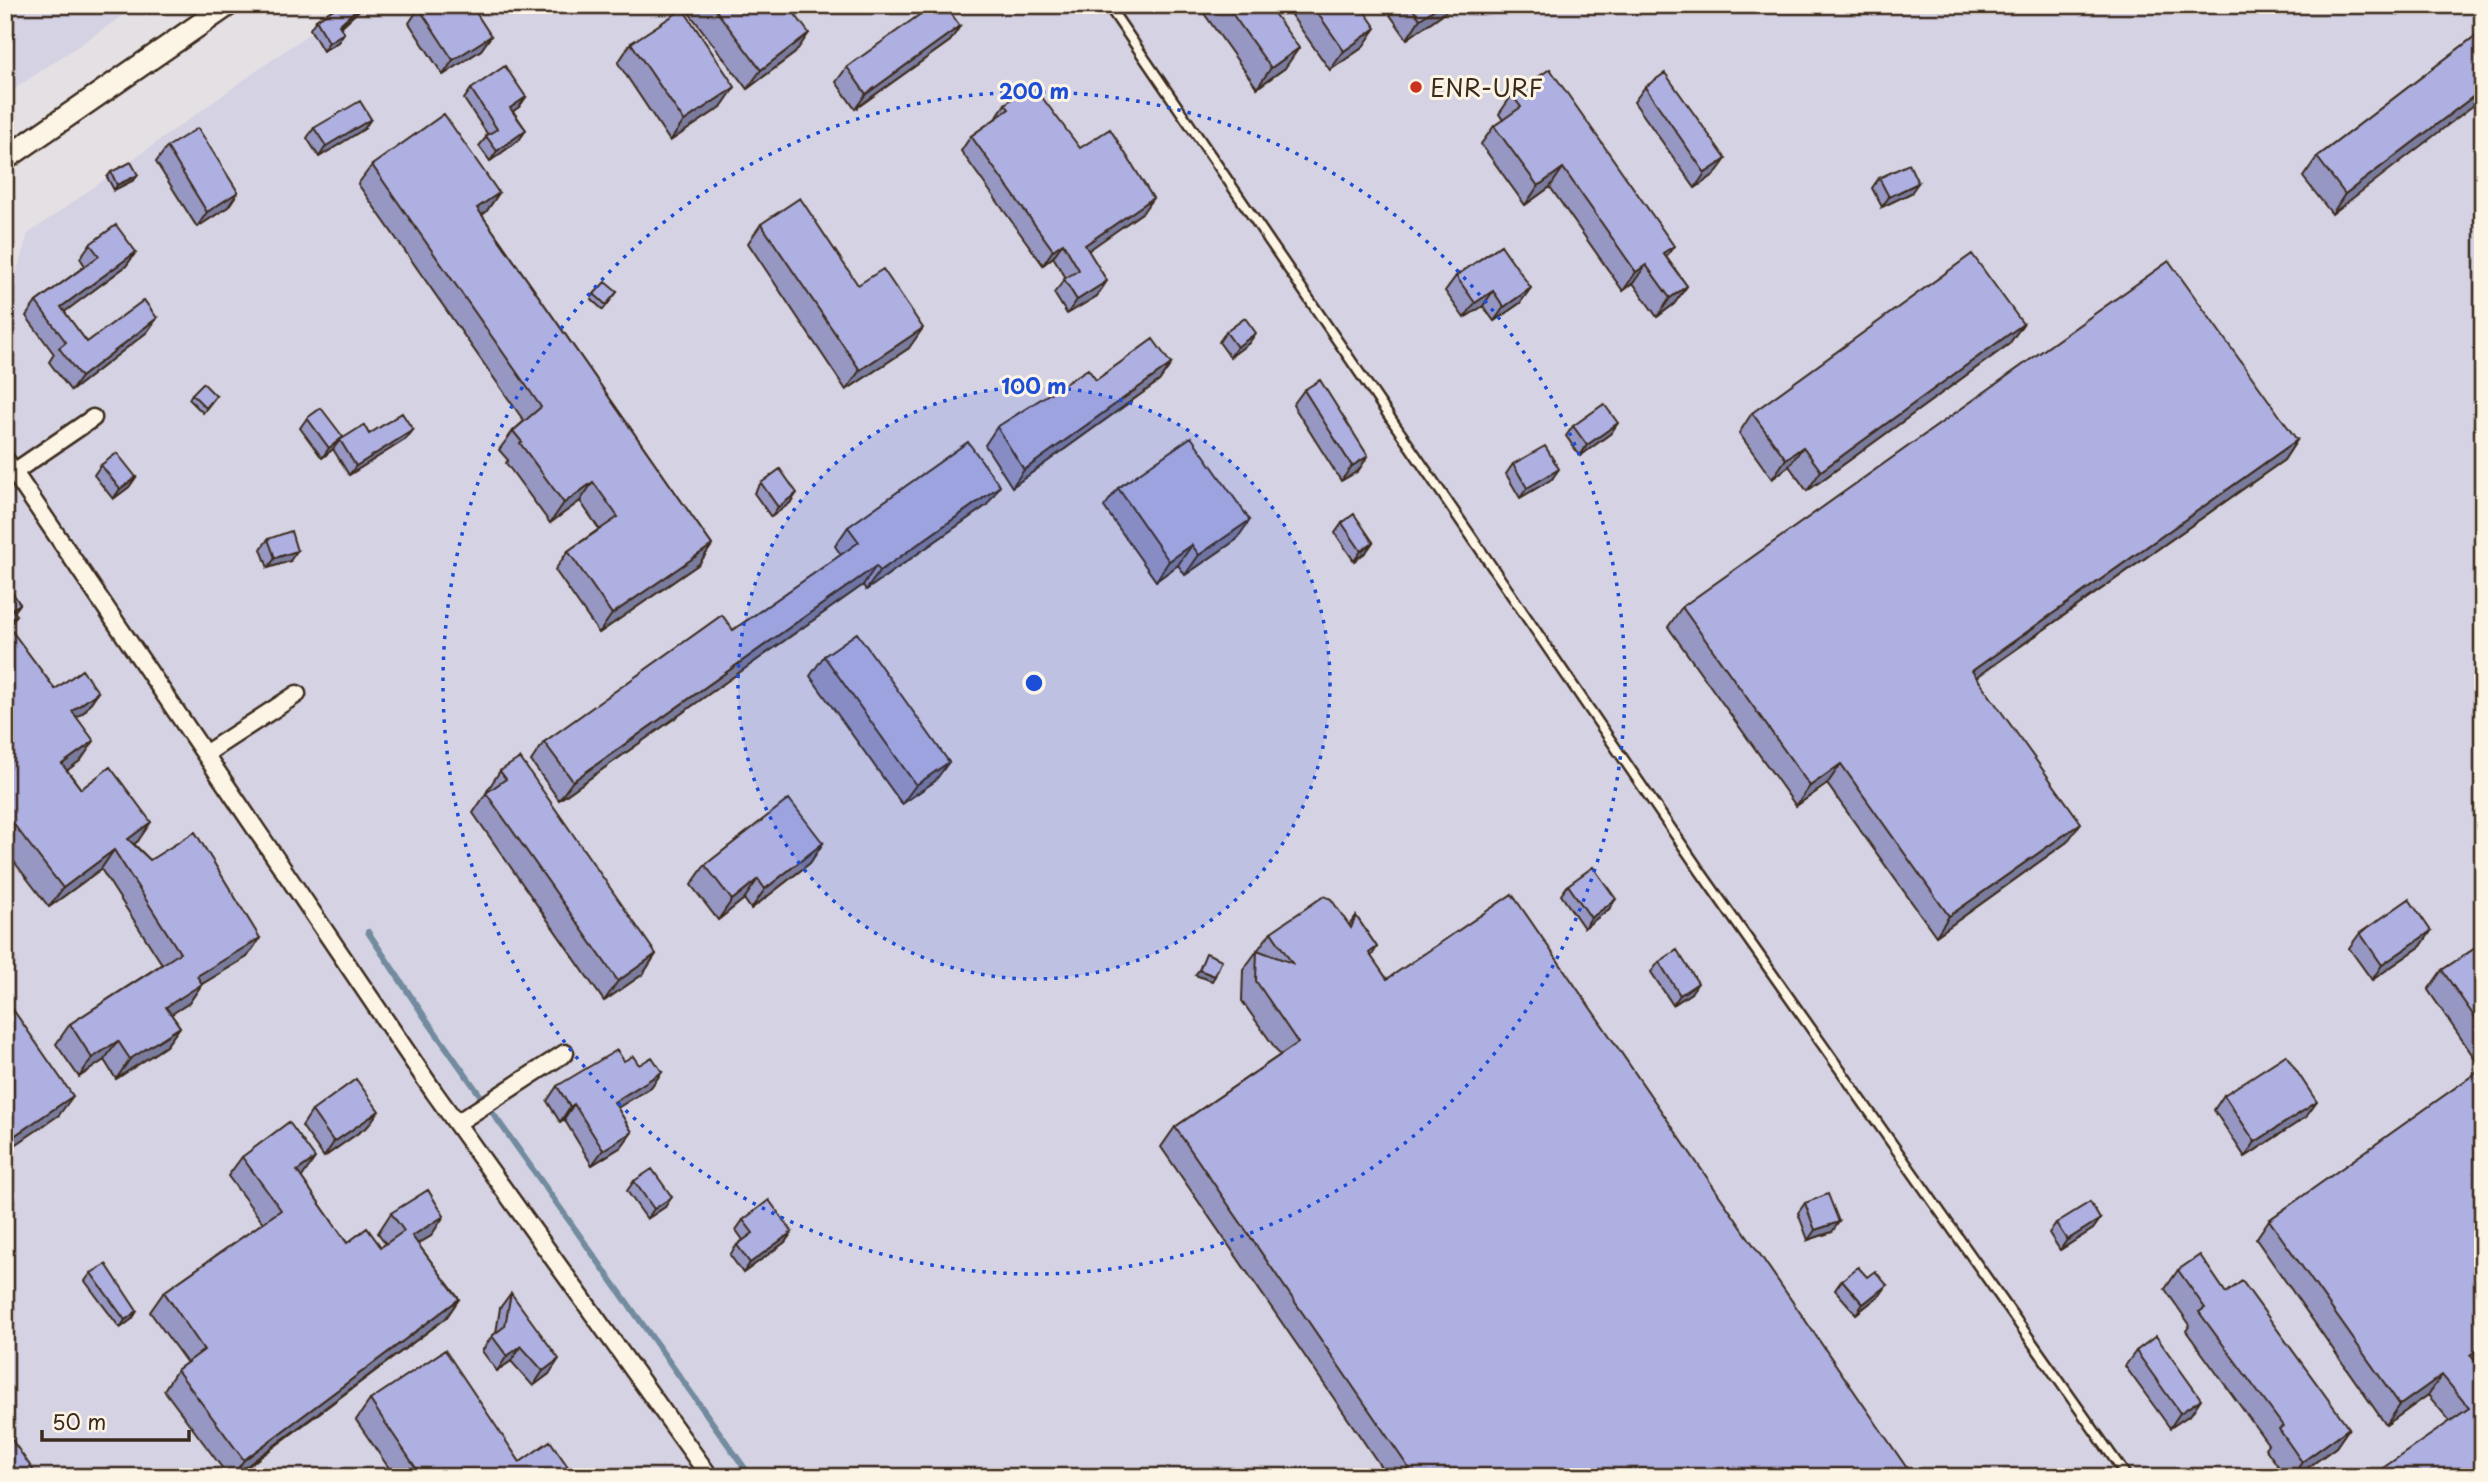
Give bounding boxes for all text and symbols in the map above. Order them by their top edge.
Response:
place label: ENR-URF [1430,69,1543,105]
text: 200 m [999,74,1069,106]
marker: ENR-URF [1408,79,1424,95]
text: 100 m [1001,369,1067,401]
centre of rings [1022,671,1046,695]
scale bar [42,1398,189,1442]
text: 50 m [52,1405,106,1437]

